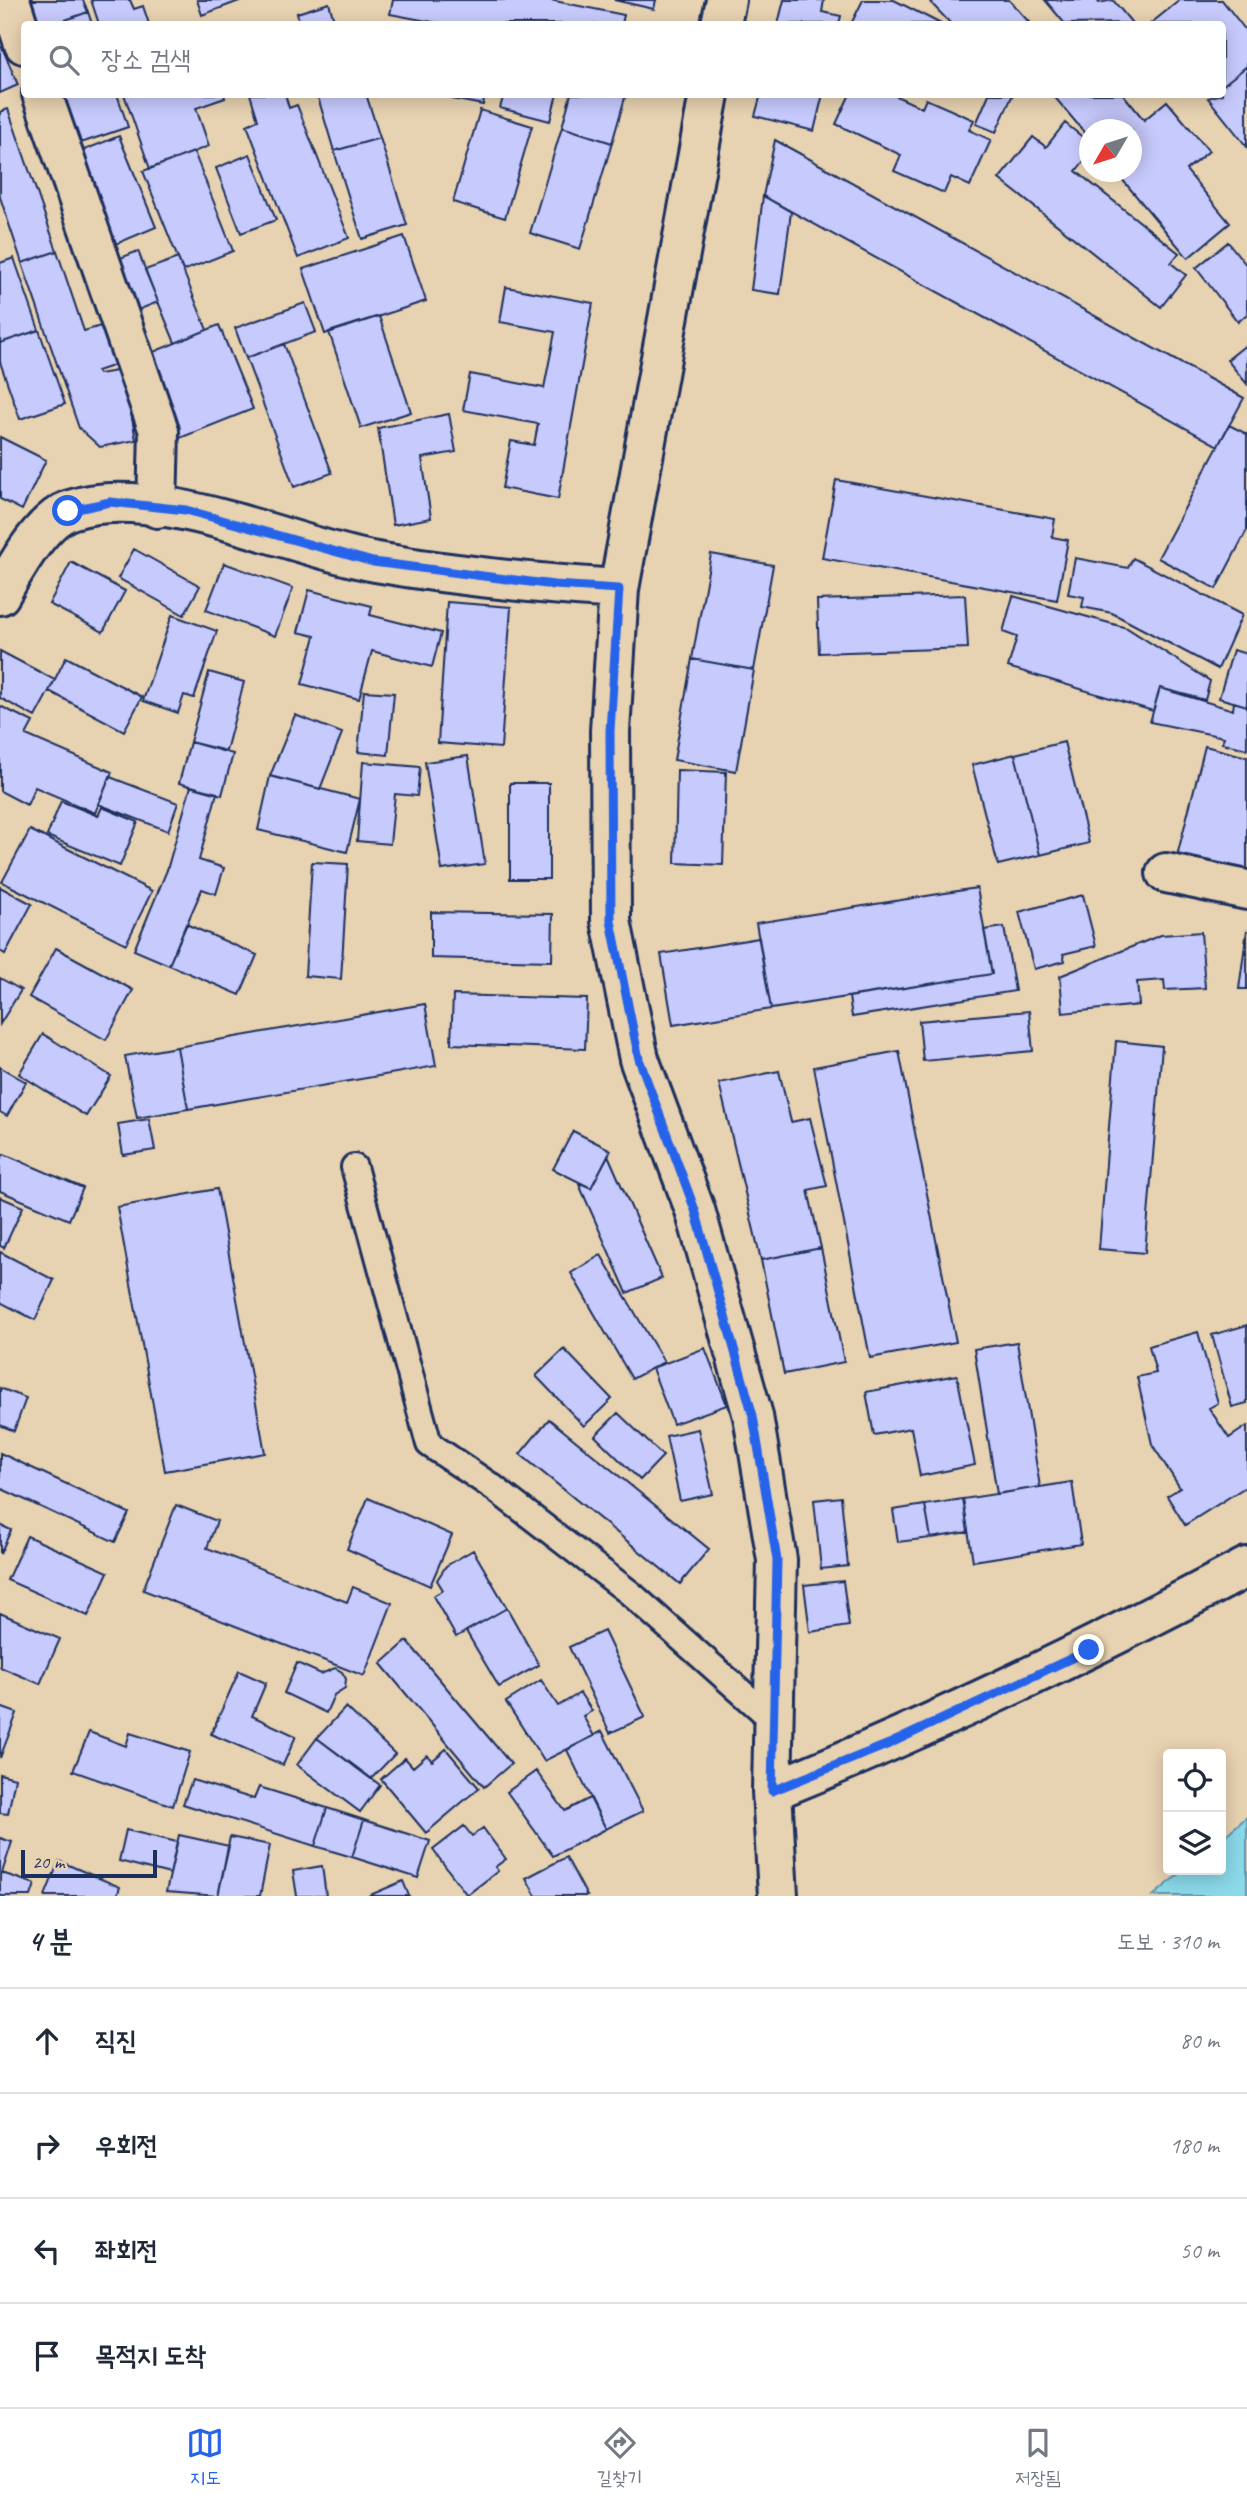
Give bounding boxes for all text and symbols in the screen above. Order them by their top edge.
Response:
search box [21,21,1226,98]
icon: search [45,41,83,79]
text: 장소 검색 [101,43,191,76]
north arrow [1079,119,1142,182]
route start [52,495,83,526]
route end [1073,1634,1104,1665]
map controls [1163,1749,1226,1875]
button: locate [1163,1749,1226,1812]
button: layers [1163,1812,1226,1875]
scale bar [21,1847,158,1879]
text: 20 m [32,1850,64,1874]
text: 4 분 [28,1922,73,1960]
text: 도보 · 310 m [1117,1927,1219,1956]
icon: ahead [28,2022,66,2060]
text: 직진 [95,2024,137,2057]
text: 80 m [1180,2026,1219,2055]
icon: right [28,2127,66,2165]
text: 우회전 [95,2129,158,2162]
text: 180 m [1170,2131,1219,2160]
icon: left [28,2232,66,2270]
text: 좌회전 [95,2234,158,2267]
text: 50 m [1180,2236,1219,2265]
icon: arrive [28,2337,66,2375]
text: 목적지 도착 [95,2339,206,2372]
tab: 지도 [186,2424,224,2491]
tab: 길찾기 [597,2424,642,2491]
tab: 저장됨 [1015,2424,1061,2491]

